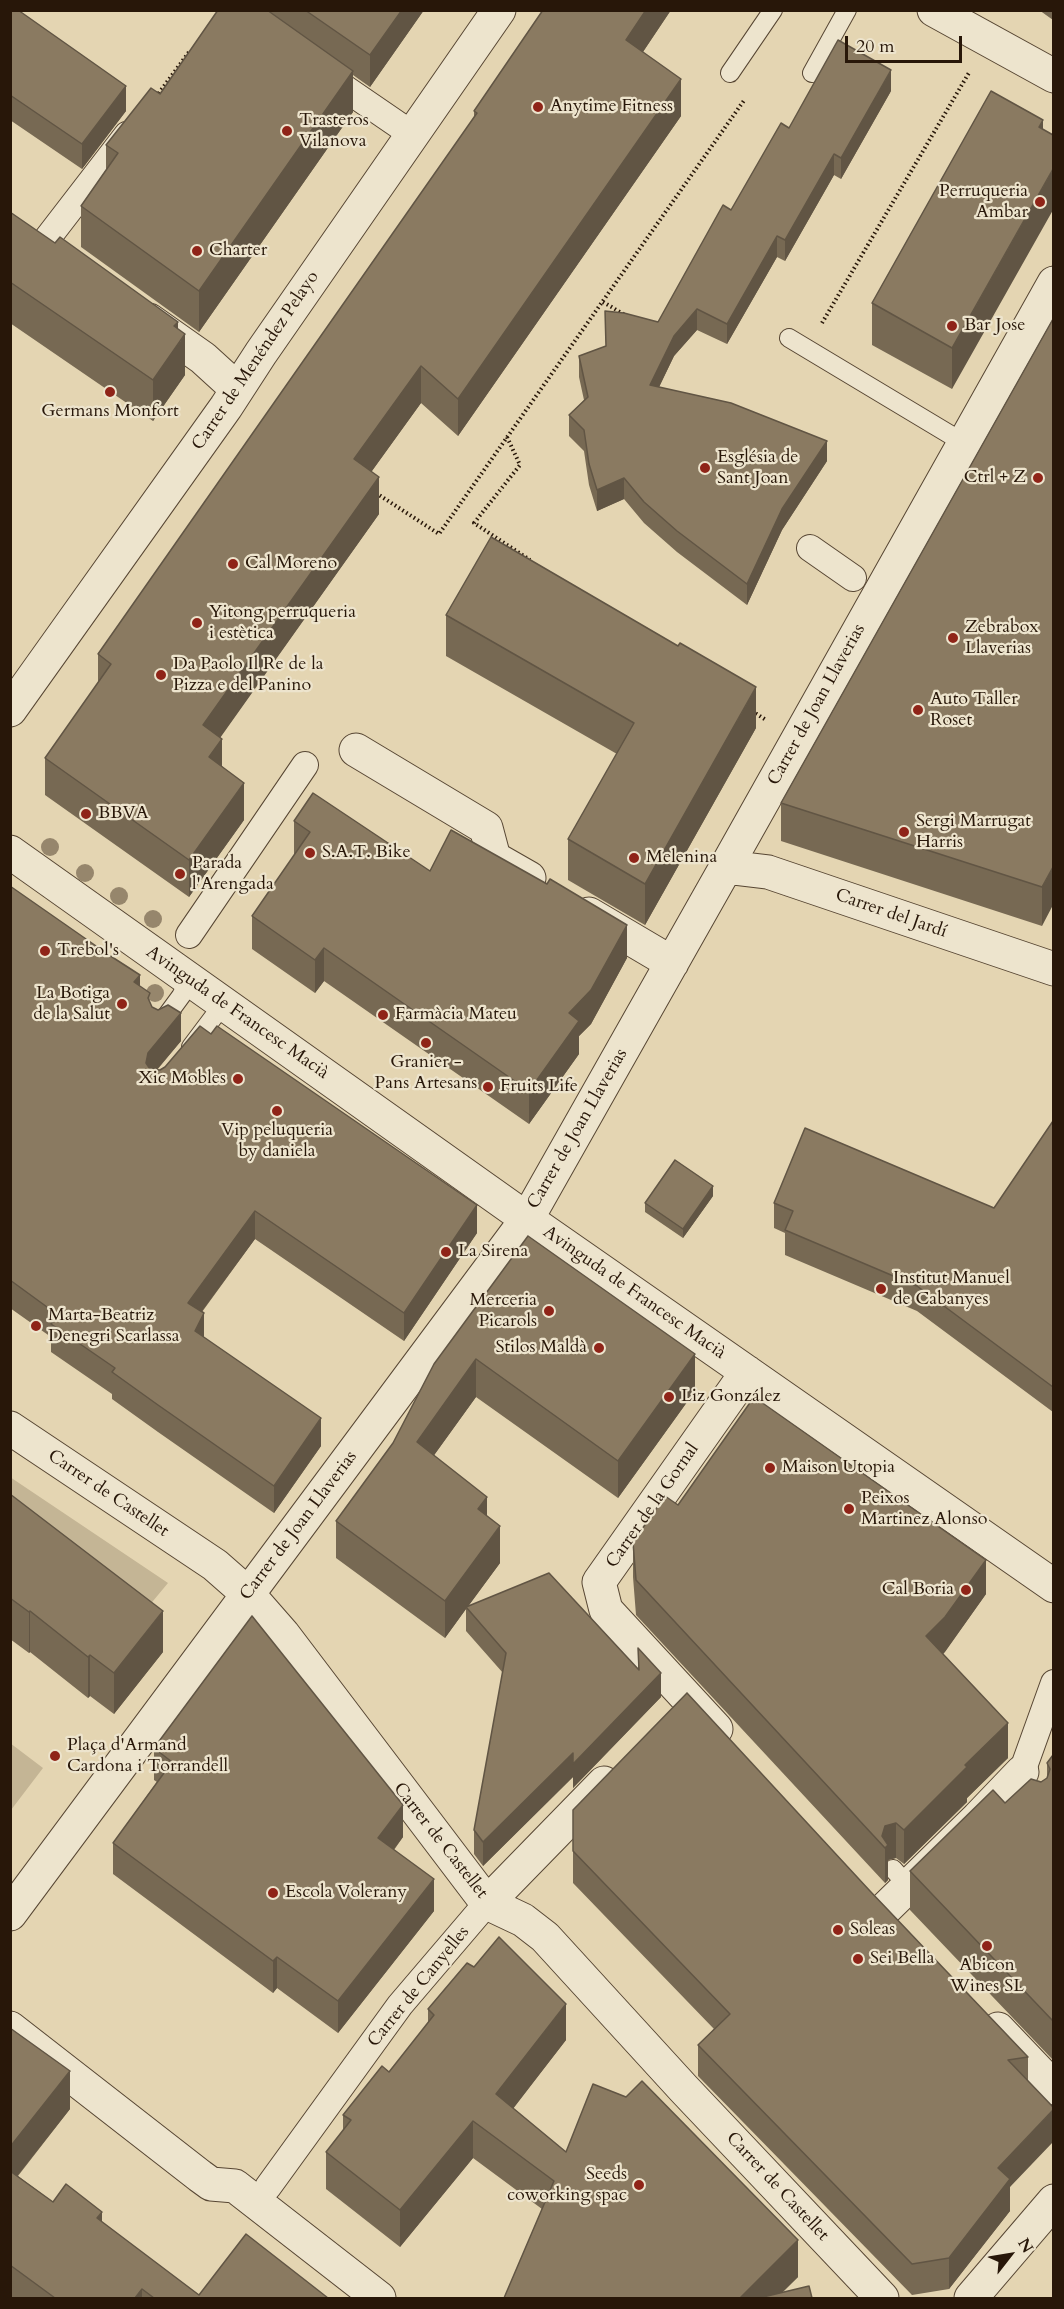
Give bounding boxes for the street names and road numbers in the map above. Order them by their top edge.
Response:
street label: Carrer de Menéndez Pelayo [188,267,324,455]
street label: Carrer de Joan Llaverias [764,620,870,790]
street label: Carrer del Jardí [832,885,950,943]
street label: Avinguda de Francesc Macià [142,942,332,1084]
street label: Carrer de Joan Llaverias [523,1045,633,1213]
street label: Avinguda de Francesc Macià [539,1222,729,1364]
street label: Carrer de la Gornal [602,1440,704,1572]
street label: Carrer de Castellet [43,1446,173,1542]
street label: Carrer de Joan Llaverias [236,1447,362,1605]
street label: Carrer de Castellet [388,1779,492,1903]
street label: Carrer de Canyelles [364,1922,474,2052]
street label: Carrer de Castellet [721,2128,833,2246]

